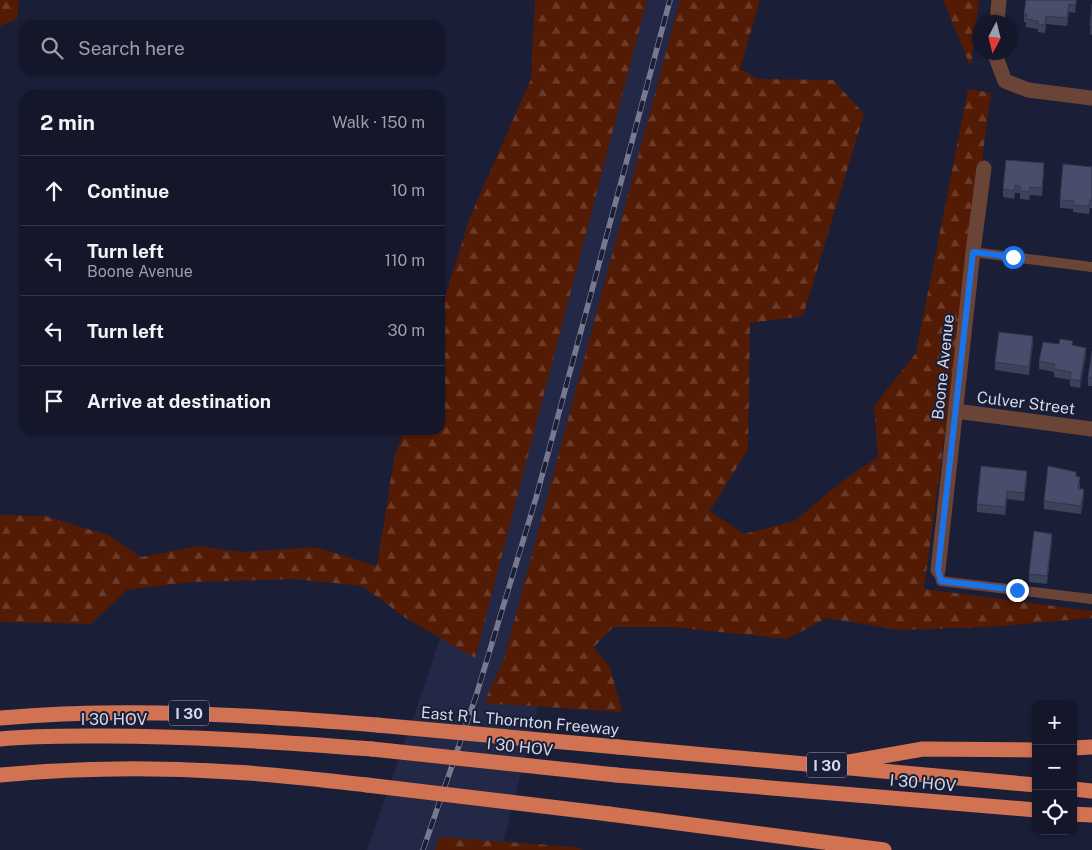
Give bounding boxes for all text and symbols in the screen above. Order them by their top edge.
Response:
north arrow [972,15,1017,60]
search box [20,20,445,75]
icon: search [38,34,66,62]
text: Search here [78,37,185,59]
text: 2 min [40,110,95,135]
text: Walk · 150 m [332,113,425,132]
icon: ahead [40,177,68,205]
text: Continue [87,180,169,202]
text: 10 m [391,181,425,200]
text: Turn left [87,240,164,262]
route start [1002,246,1025,269]
icon: left [40,247,68,275]
text: 110 m [384,251,425,270]
text: Boone Avenue [87,262,193,281]
street label: Boone Avenue [928,313,958,421]
icon: left [40,317,68,345]
text: Turn left [87,320,164,342]
text: 30 m [388,321,425,340]
icon: arrive [40,387,68,415]
street label: Culver Street [976,388,1076,418]
text: Arrive at destination [87,390,271,412]
route end [1006,579,1029,602]
road number: I 30 [169,700,209,726]
map controls [1032,700,1077,835]
button: + [1032,700,1077,745]
street label: East R L Thornton Freeway [420,703,620,739]
street label: I 30 HOV [81,710,148,729]
street label: I 30 HOV [486,734,554,760]
button: − [1032,745,1077,790]
road number: I 30 [807,752,847,778]
street label: I 30 HOV [889,771,957,795]
button: locate [1032,790,1077,835]

